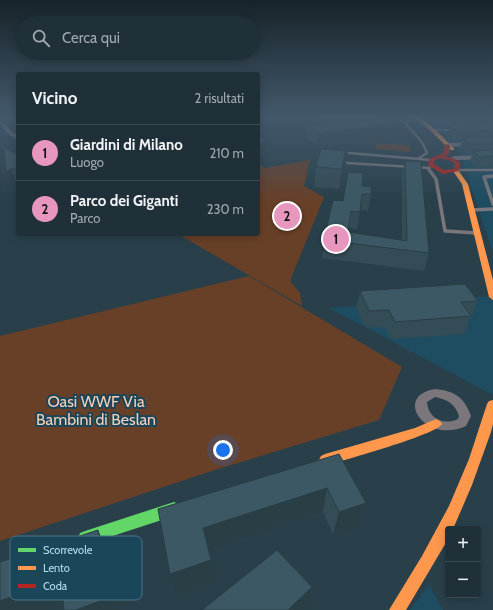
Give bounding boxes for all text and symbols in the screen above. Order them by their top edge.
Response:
search box [16,16,260,60]
icon: search [30,27,52,49]
text: Cerca qui [62,29,120,47]
text: Vicino [32,88,77,108]
text: 2 risultati [195,90,244,106]
text: Giardini di Milano [70,136,183,154]
text: 1 [43,145,47,161]
text: 210 m [210,145,244,161]
text: Luogo [70,154,104,170]
text: Parco dei Giganti [70,192,178,210]
text: 2 [42,201,48,217]
text: 230 m [207,201,244,217]
pin: 2 [274,201,300,231]
text: Parco [70,210,100,226]
pin: 1 [323,224,349,254]
park label: Oasi WWF Via Bambini di Beslan [36,392,156,429]
your location [213,440,233,460]
map controls [445,526,481,598]
button: + [445,526,481,562]
legend [10,536,142,600]
text: Scorrevole [43,543,93,557]
text: Lento [43,561,70,575]
button: − [445,562,481,598]
text: Coda [43,579,68,593]

